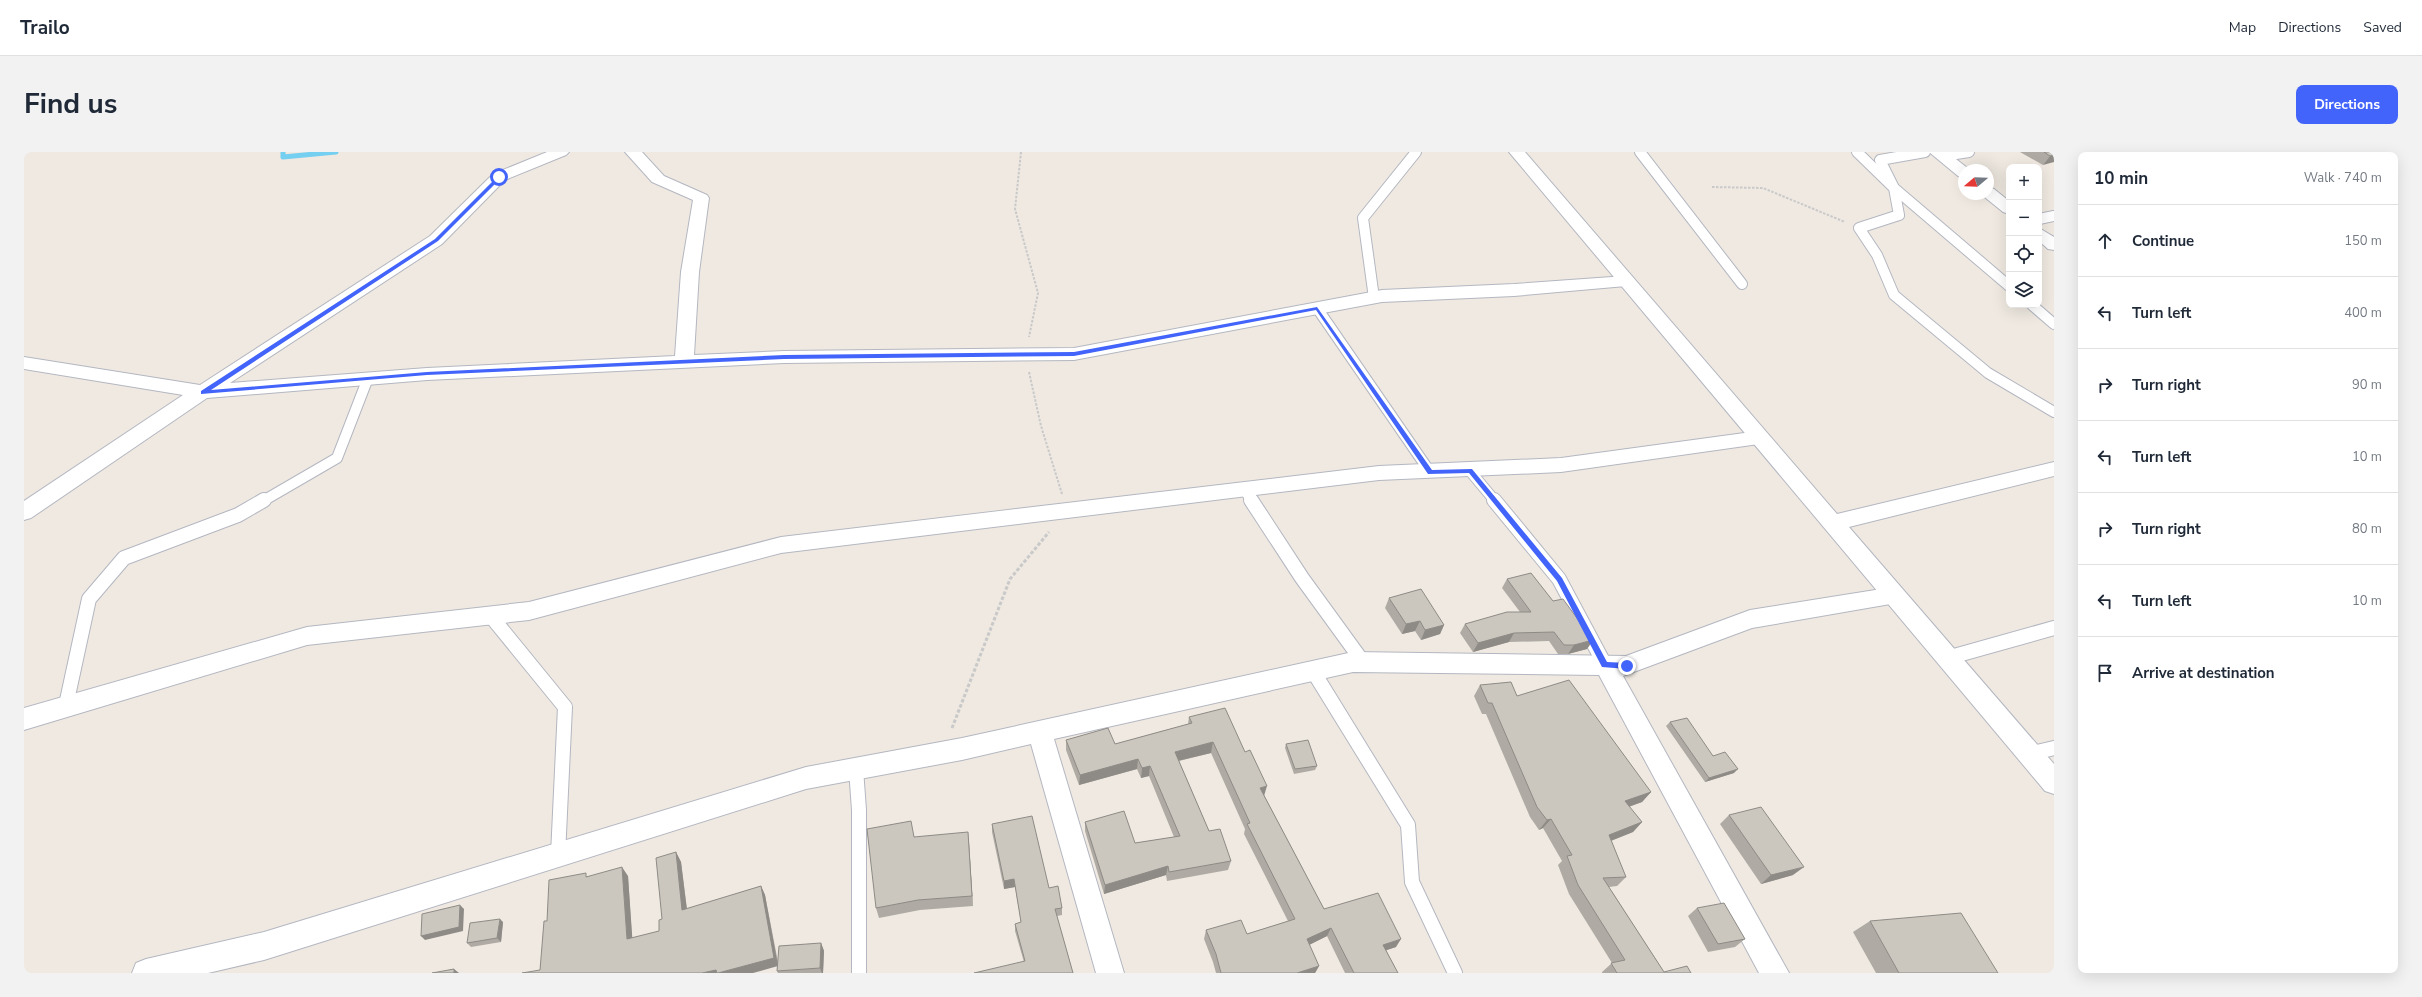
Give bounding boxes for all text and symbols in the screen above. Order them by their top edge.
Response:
text: Trailo [20,15,70,41]
text: Map [2229,18,2256,37]
text: Directions [2278,18,2341,37]
text: Saved [2363,18,2402,37]
text: Find us [24,85,118,123]
button: Directions [2296,85,2398,124]
north arrow [1958,164,1994,200]
map controls [2006,164,2042,308]
button: + [2006,164,2042,200]
text: 10 min [2094,167,2148,190]
route start [490,168,508,186]
text: Walk · 740 m [2304,169,2382,187]
button: − [2006,200,2042,236]
icon: ahead [2094,230,2116,252]
text: Continue [2132,231,2194,251]
text: 150 m [2344,232,2382,250]
button: locate [2006,236,2042,272]
button: layers [2006,272,2042,308]
icon: left [2094,302,2116,324]
text: Turn left [2132,303,2191,323]
text: 400 m [2344,304,2382,322]
icon: right [2094,374,2116,396]
text: Turn right [2132,375,2201,395]
text: 90 m [2352,376,2382,394]
icon: left [2094,446,2116,468]
text: Turn left [2132,447,2191,467]
text: 10 m [2352,448,2382,466]
icon: right [2094,518,2116,540]
text: Turn right [2132,519,2201,539]
text: 80 m [2352,520,2382,538]
icon: left [2094,590,2116,612]
text: Turn left [2132,591,2191,611]
text: 10 m [2352,592,2382,610]
route end [1618,657,1636,675]
icon: arrive [2094,662,2116,684]
text: Arrive at destination [2132,663,2275,683]

